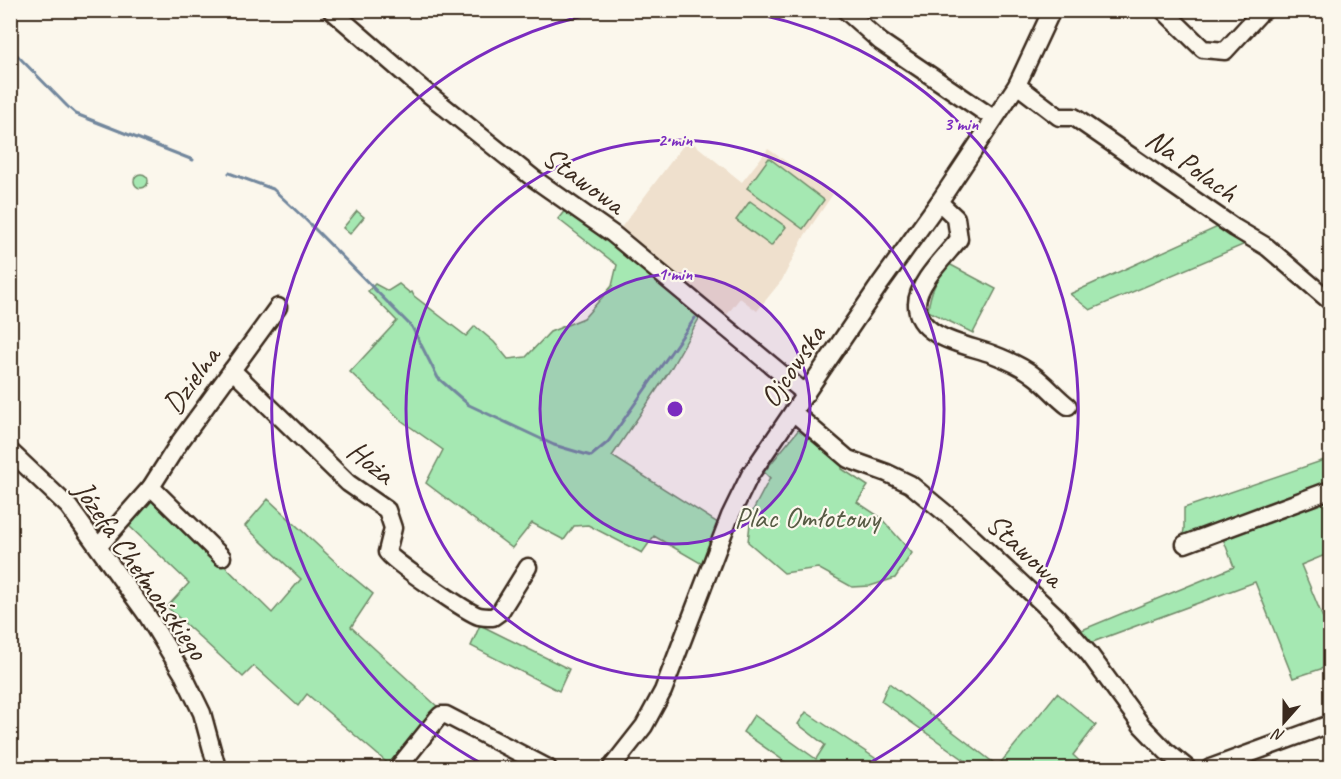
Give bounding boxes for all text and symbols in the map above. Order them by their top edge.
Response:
text: 3 min [944,113,979,135]
street label: Na Polach [1138,120,1246,211]
text: 2 min [658,129,693,151]
street label: Stawowa [536,138,635,224]
text: 1 min [658,263,693,285]
street label: Ojcowska [751,316,834,415]
street label: Dzielna [154,337,230,421]
centre of rings [665,399,685,419]
street label: Hoża [340,431,404,494]
street label: Józefa Chełmońskiego [64,471,218,668]
park label: Plac Omłotowy [734,498,882,536]
street label: Stawowa [978,505,1074,597]
north arrow [1254,692,1314,752]
text: N [1268,723,1287,746]

